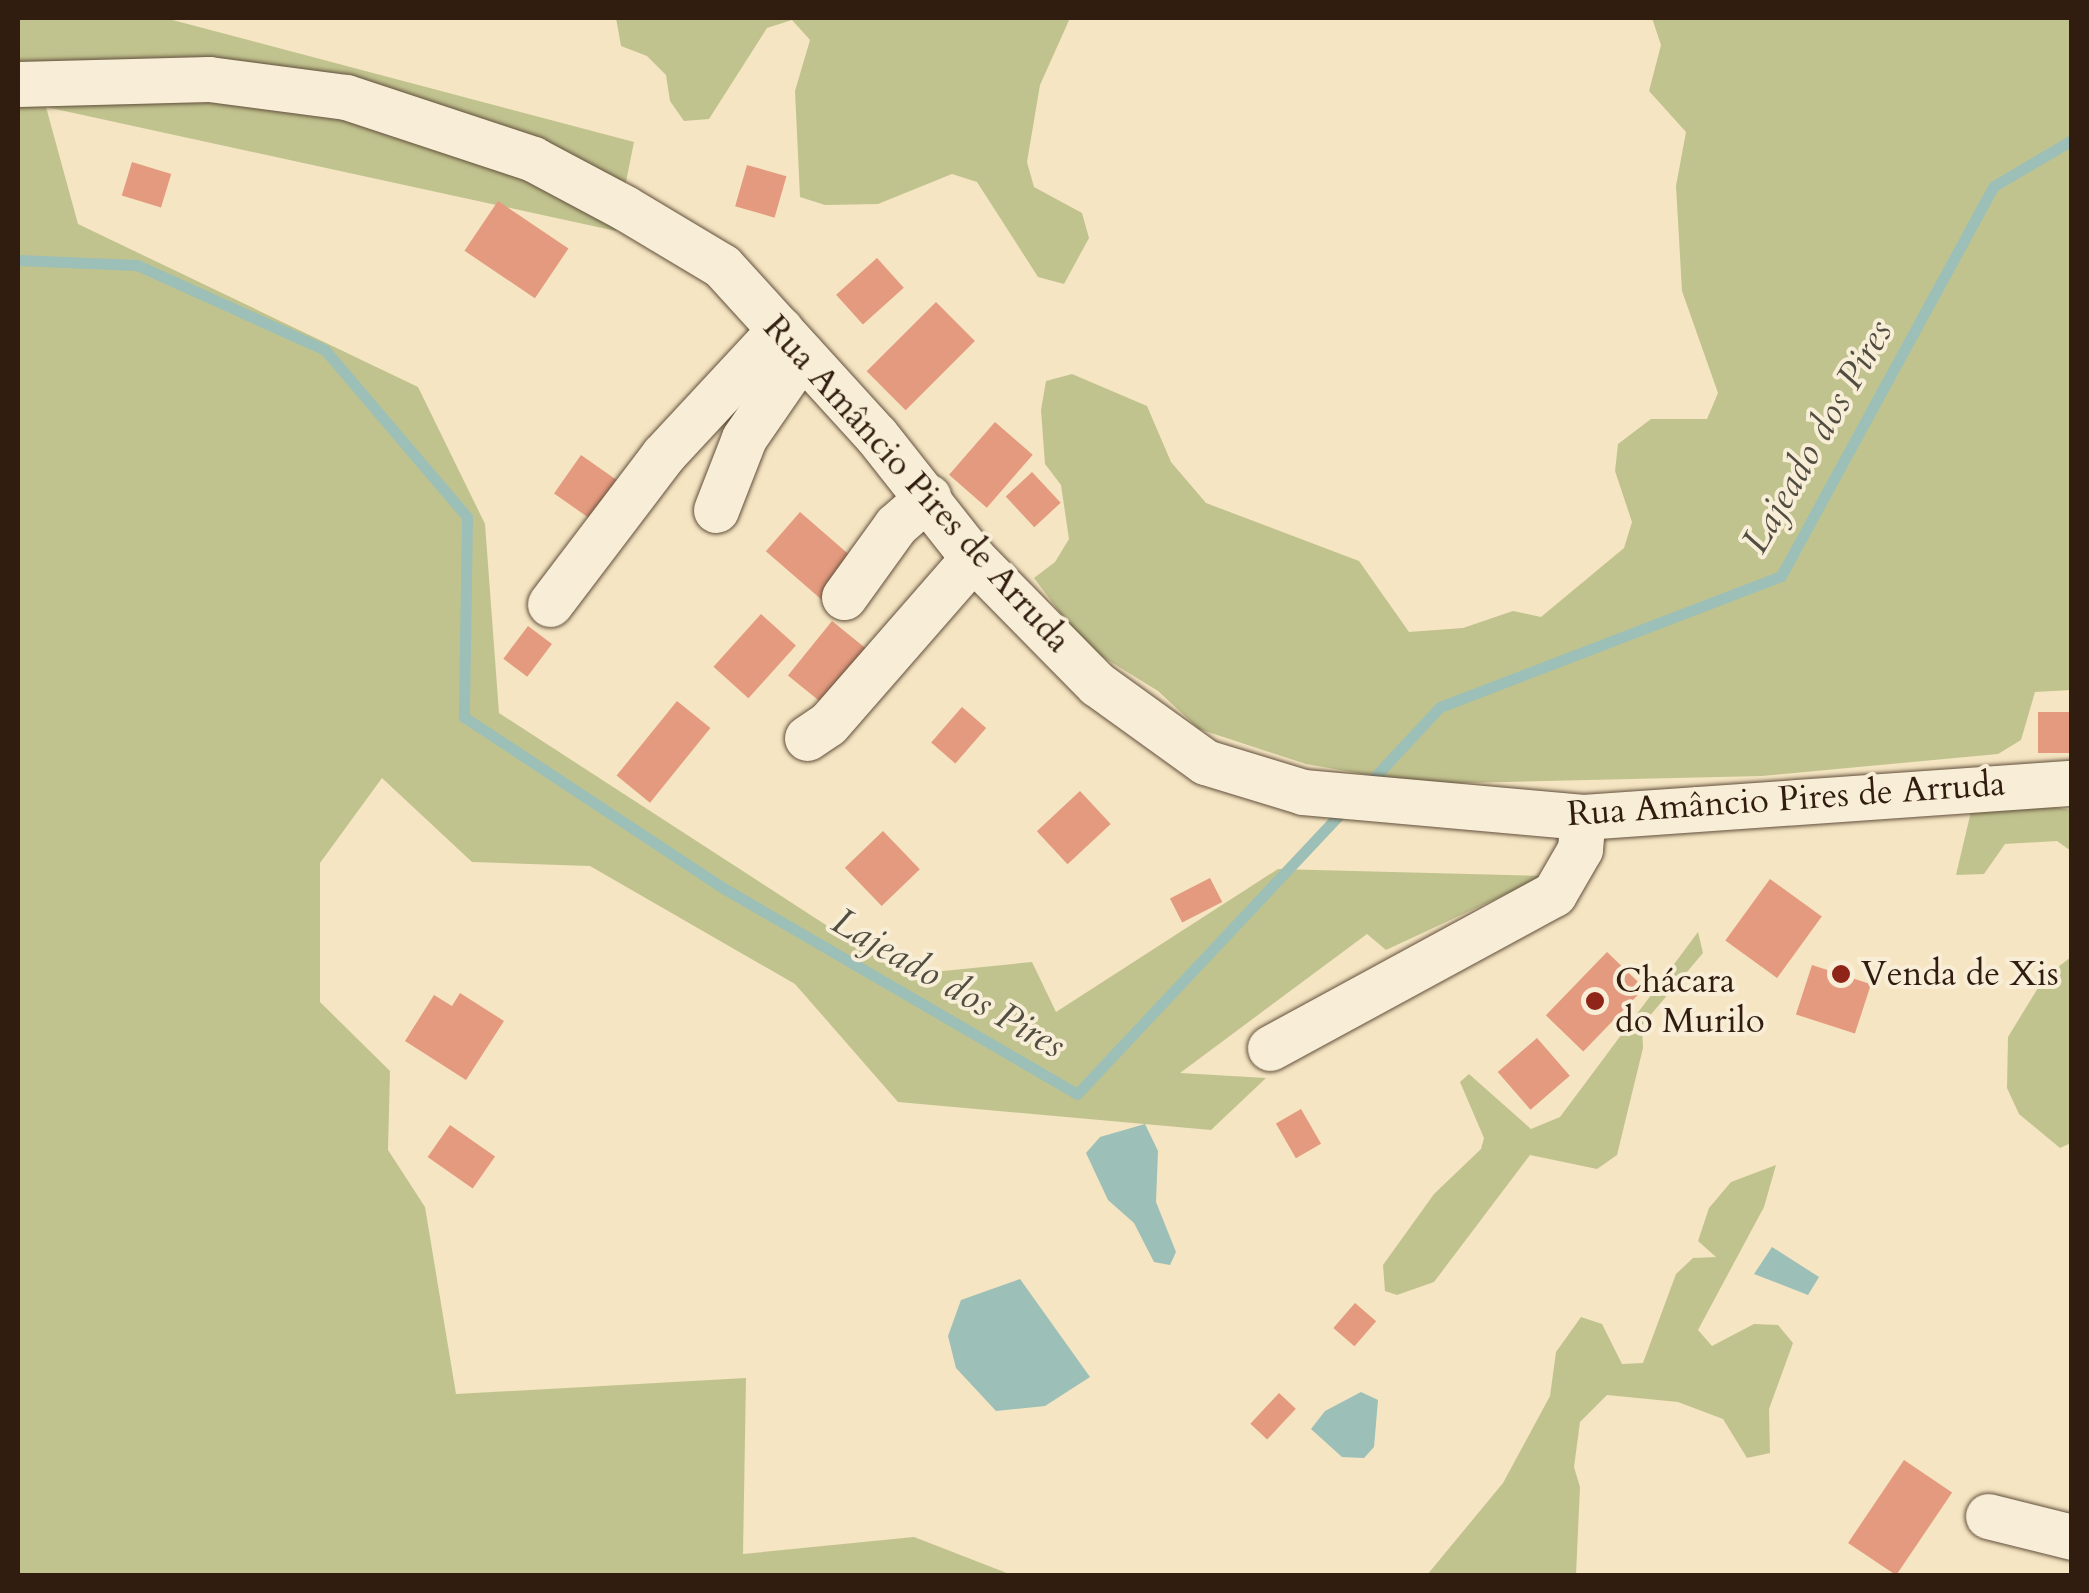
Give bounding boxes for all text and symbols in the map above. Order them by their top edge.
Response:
street label: Rua Amâncio Pires de Arruda [754,307,1080,661]
water label: Lajeado dos Pires [1733,312,1903,562]
street label: Rua Amâncio Pires de Arruda [1565,763,2007,835]
water label: Lajeado dos Pires [823,899,1073,1069]
place label: Venda de Xis [1861,953,2059,995]
place label: Chácara do Murilo [1615,960,1765,1042]
marker: Venda de Xis [1830,963,1852,985]
marker: Chácara do Murilo [1584,990,1606,1012]

